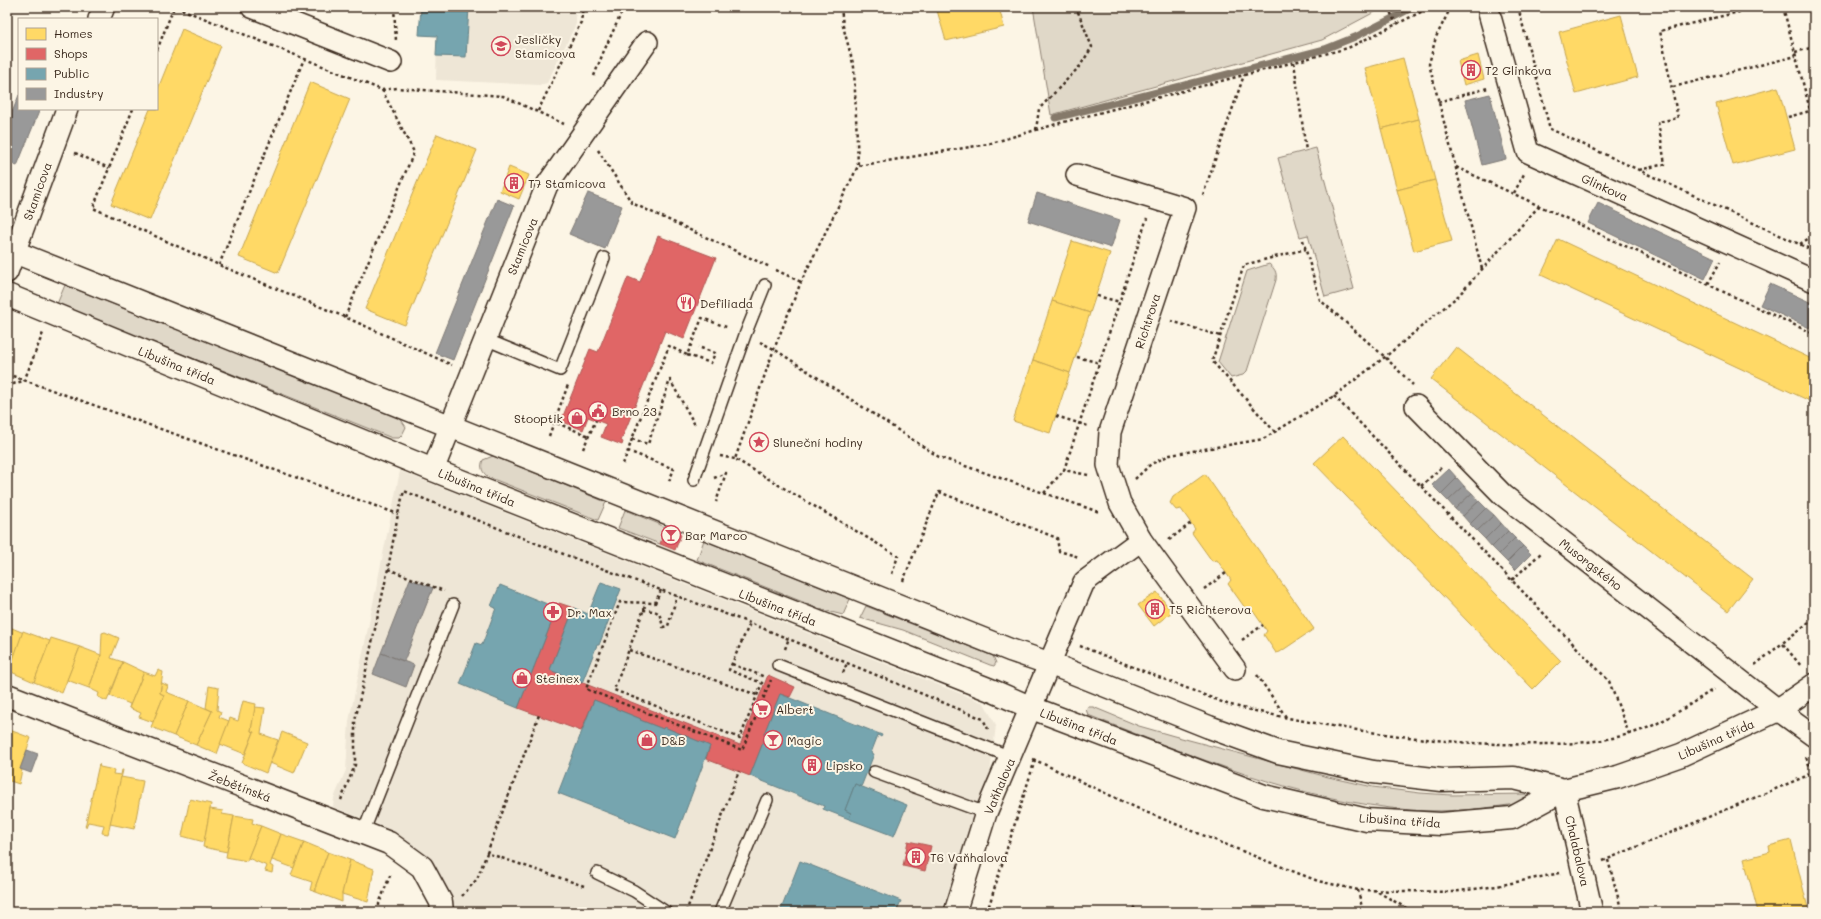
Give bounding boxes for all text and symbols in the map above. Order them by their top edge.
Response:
legend [18,18,158,110]
text: Homes [54,25,93,41]
place label: Jesličky Stamicova [515,31,576,61]
school or university icon: Jesličky Stamicova [490,35,512,57]
text: Shops [54,45,88,61]
building icon: T2 Glinkova [1460,59,1482,81]
place label: T2 Glinkova [1485,62,1552,78]
text: Public [54,65,89,81]
text: Industry [54,85,103,101]
street label: Stamicova [19,160,55,222]
street label: Glinkova [1579,170,1631,204]
building icon: T7 Stamicova [503,172,525,194]
place label: T7 Stamicova [528,175,606,191]
street label: Stamicova [503,215,541,277]
street label: Richtrova [1131,291,1163,351]
restaurant icon: Defiliada [675,292,697,314]
place label: Defiliada [700,295,753,311]
street label: Libušina třída [136,342,218,388]
public building icon: Brno 23 [587,400,609,422]
place label: Brno 23 [612,403,657,419]
shop icon: Stooptik [566,407,588,429]
place label: Stooptik [514,410,563,426]
place icon: Sluneční hodiny [748,431,770,453]
place label: Sluneční hodiny [773,434,863,450]
street label: Libušina třída [436,464,518,510]
bar icon: Bar Marco [660,524,682,546]
place label: Bar Marco [685,527,747,543]
street label: Musorgského [1556,534,1626,594]
street label: Libušina třída [737,585,819,629]
building icon: T5 Richterova [1144,598,1166,620]
pharmacy icon: Dr. Max [542,601,564,623]
place label: T5 Richterova [1169,601,1251,617]
place label: Dr. Max [567,604,612,620]
shop icon: Steinex [511,667,533,689]
place label: Steinex [536,670,579,686]
supermarket icon: Albert [751,698,773,720]
place label: Albert [776,701,814,717]
street label: Libušina třída [1038,704,1120,748]
street label: Libušina třída [1675,715,1757,763]
shop icon: D&B [636,729,658,751]
bar icon: Magic [762,729,784,751]
place label: D&B [661,732,685,748]
place label: Magic [787,732,822,748]
building icon: Lipsko [801,754,823,776]
street label: Vaňhalova [980,755,1018,817]
place label: Lipsko [826,757,863,773]
street label: Žebětínská [206,767,274,805]
street label: Libušina třída [1359,809,1441,831]
street label: Chalabalova [1562,814,1594,888]
building icon: T6 Vaňhalova [905,846,927,868]
place label: T6 Vaňhalova [930,849,1008,865]

